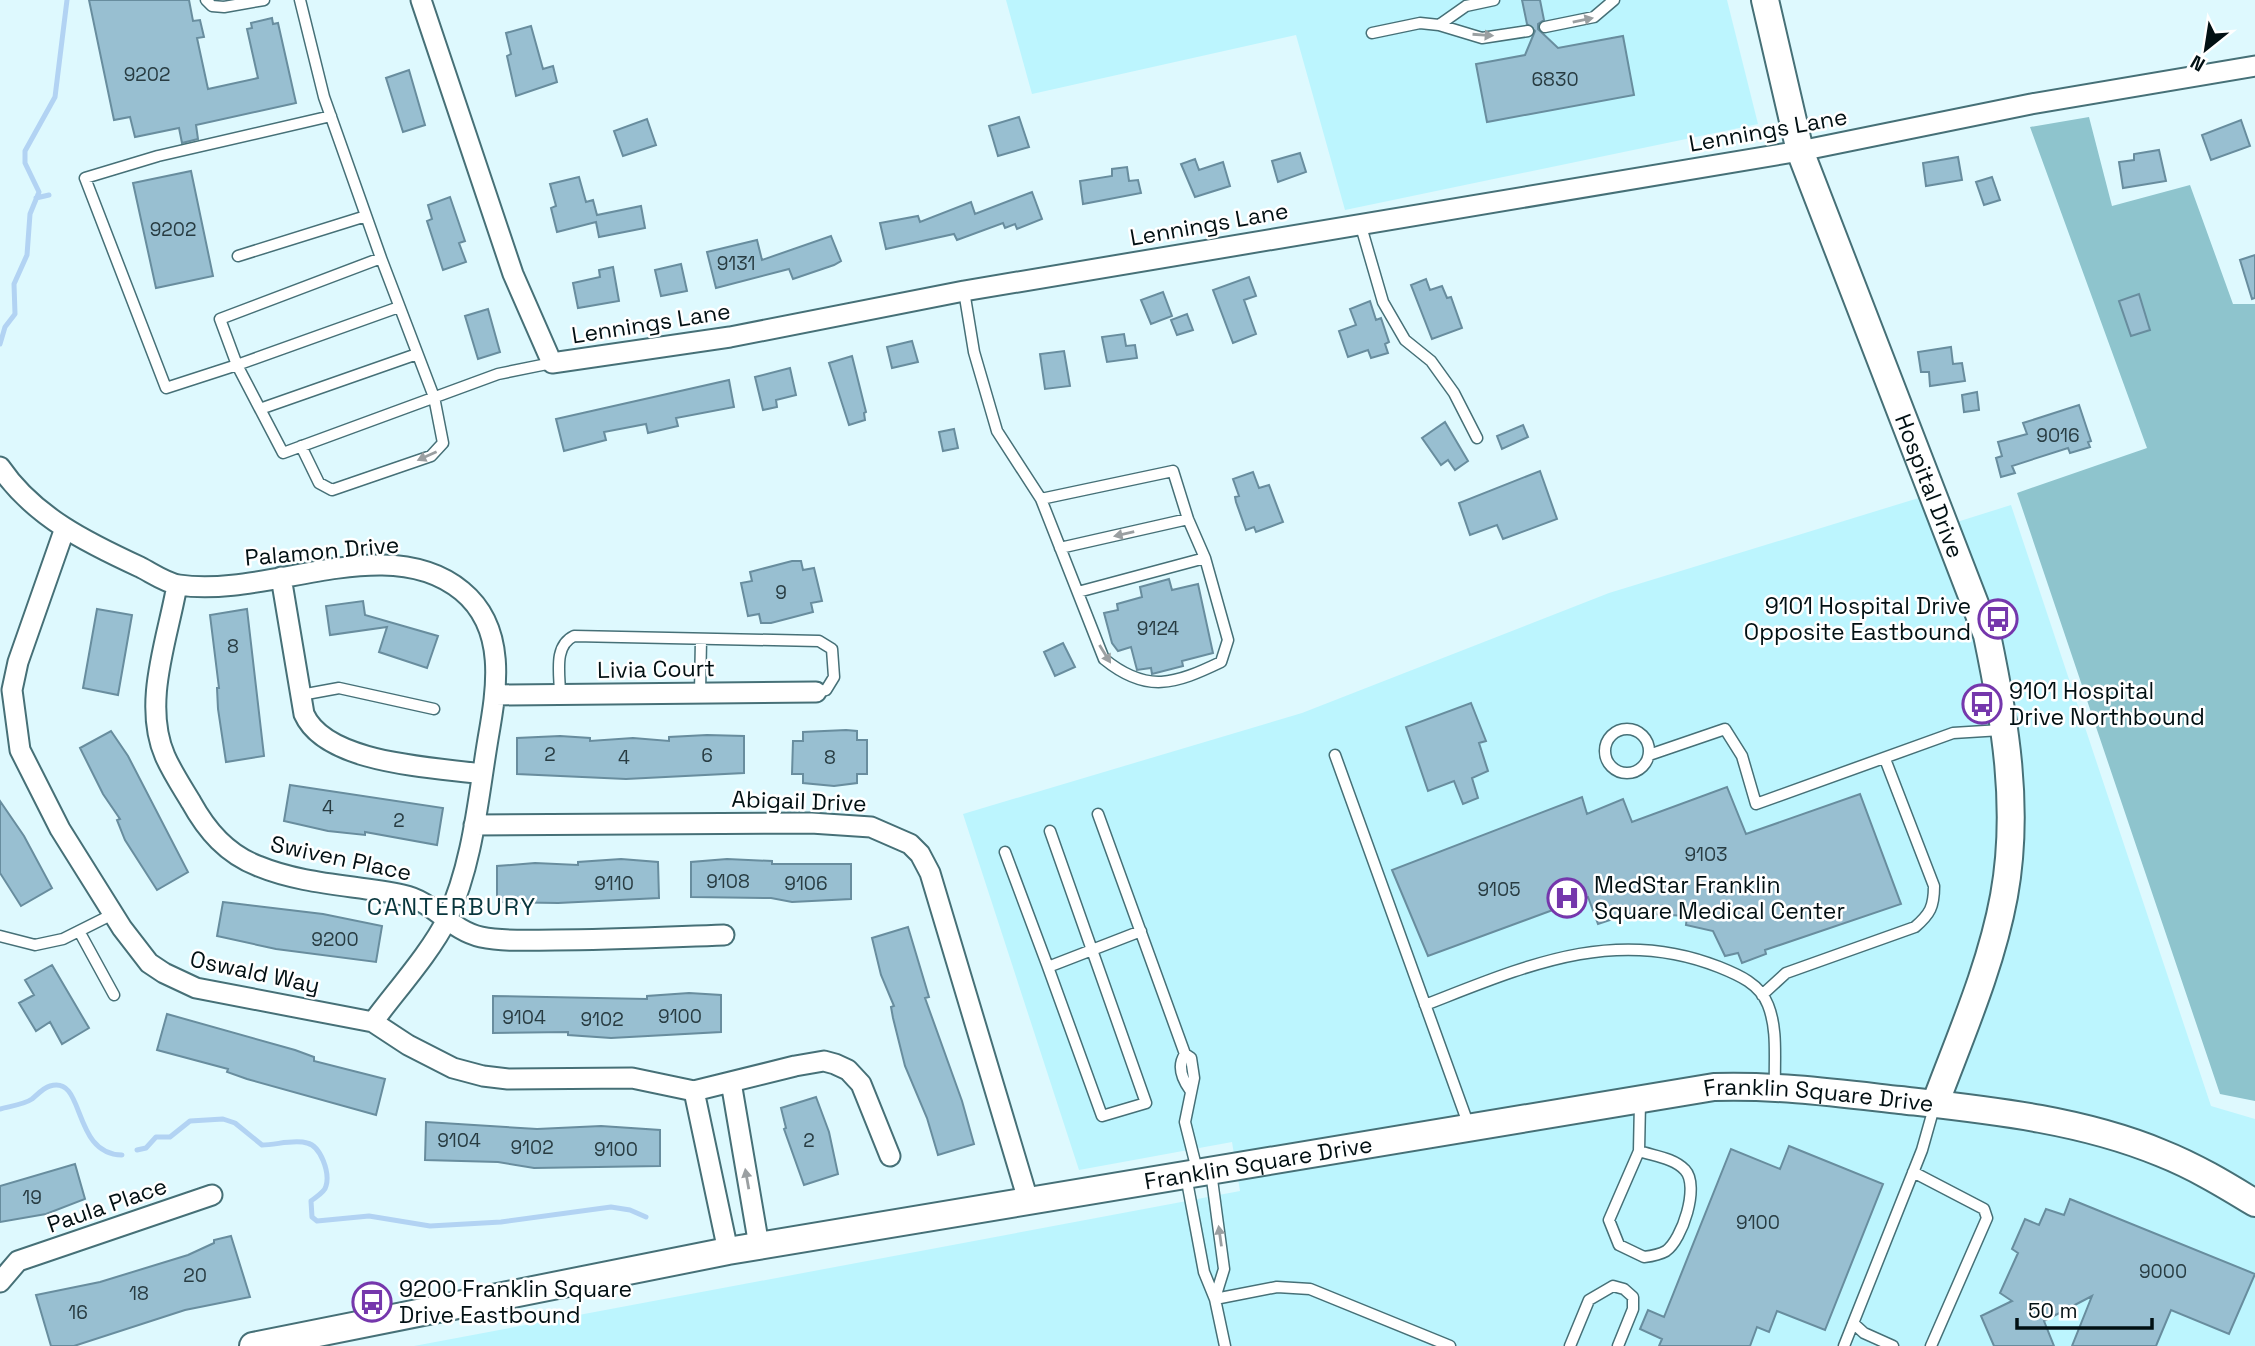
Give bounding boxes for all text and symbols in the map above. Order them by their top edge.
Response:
one-way arrow [1572,14,1594,25]
north arrow [2171,14,2241,84]
one-way arrow [1472,30,1494,41]
text: N [2186,49,2210,77]
house number: 9202 [124,62,170,87]
house number: 6830 [1531,67,1579,92]
street label: Lennings Lane [1686,101,1850,159]
street label: Lennings Lane [1127,195,1291,253]
house number: 9202 [150,217,196,242]
house number: 9131 [717,251,755,276]
street label: Lennings Lane [569,296,733,350]
street label: Hospital Drive [1888,409,1971,562]
house number: 9016 [2036,423,2080,448]
one-way arrow [417,450,437,462]
one-way arrow [1113,528,1135,539]
street label: Palamon Drive [244,529,400,573]
house number: 9 [775,580,787,605]
place label: 9101 Hospital Drive Opposite Eastbound [1744,591,1971,647]
bus stop icon: 9101 Hospital Drive Opposite Eastbound [1977,598,2019,640]
house number: 9124 [1137,616,1179,641]
house number: 8 [227,634,239,659]
one-way arrow [1098,644,1111,664]
street label: Livia Court [597,653,715,685]
place label: 9101 Hospital Drive Northbound [2009,676,2205,732]
bus stop icon: 9101 Hospital Drive Northbound [1961,683,2003,725]
house number: 2 [544,742,556,767]
house number: 6 [701,743,713,768]
house number: 4 [618,745,630,770]
house number: 8 [824,745,836,770]
street label: Abigail Drive [731,784,867,818]
house number: 4 [322,795,334,820]
house number: 2 [393,808,405,833]
street label: Swiven Place [268,828,414,888]
house number: 9103 [1684,842,1728,867]
house number: 9108 [706,869,750,894]
place label: MedStar Franklin Square Medical Center [1594,870,1845,926]
house number: 9110 [594,871,634,896]
house number: 9106 [784,871,828,896]
house number: 9105 [1477,877,1521,902]
hospital icon: MedStar Franklin Square Medical Center [1546,877,1588,919]
district label: CANTERBURY [367,891,537,922]
house number: 9200 [311,927,359,952]
street label: Oswald Way [187,944,323,1000]
house number: 9100 [658,1004,702,1029]
house number: 9104 [502,1005,546,1030]
house number: 9102 [580,1007,624,1032]
street label: Franklin Square Drive [1701,1072,1935,1119]
house number: 9104 [437,1128,481,1153]
house number: 2 [803,1128,815,1153]
street label: Franklin Square Drive [1142,1129,1375,1197]
house number: 9102 [510,1135,554,1160]
house number: 9100 [594,1137,638,1162]
one-way arrow [741,1168,752,1190]
street label: Paula Place [43,1170,171,1240]
house number: 19 [22,1185,42,1210]
house number: 9100 [1736,1210,1780,1235]
one-way arrow [1214,1225,1225,1247]
house number: 9000 [2139,1259,2187,1284]
house number: 20 [183,1263,207,1288]
place label: 9200 Franklin Square Drive Eastbound [399,1274,632,1330]
house number: 18 [129,1281,149,1306]
bus stop icon: 9200 Franklin Square Drive Eastbound [351,1281,393,1323]
scale bar [2017,1286,2152,1330]
text: 50 m [2028,1297,2078,1324]
house number: 16 [68,1300,88,1325]

